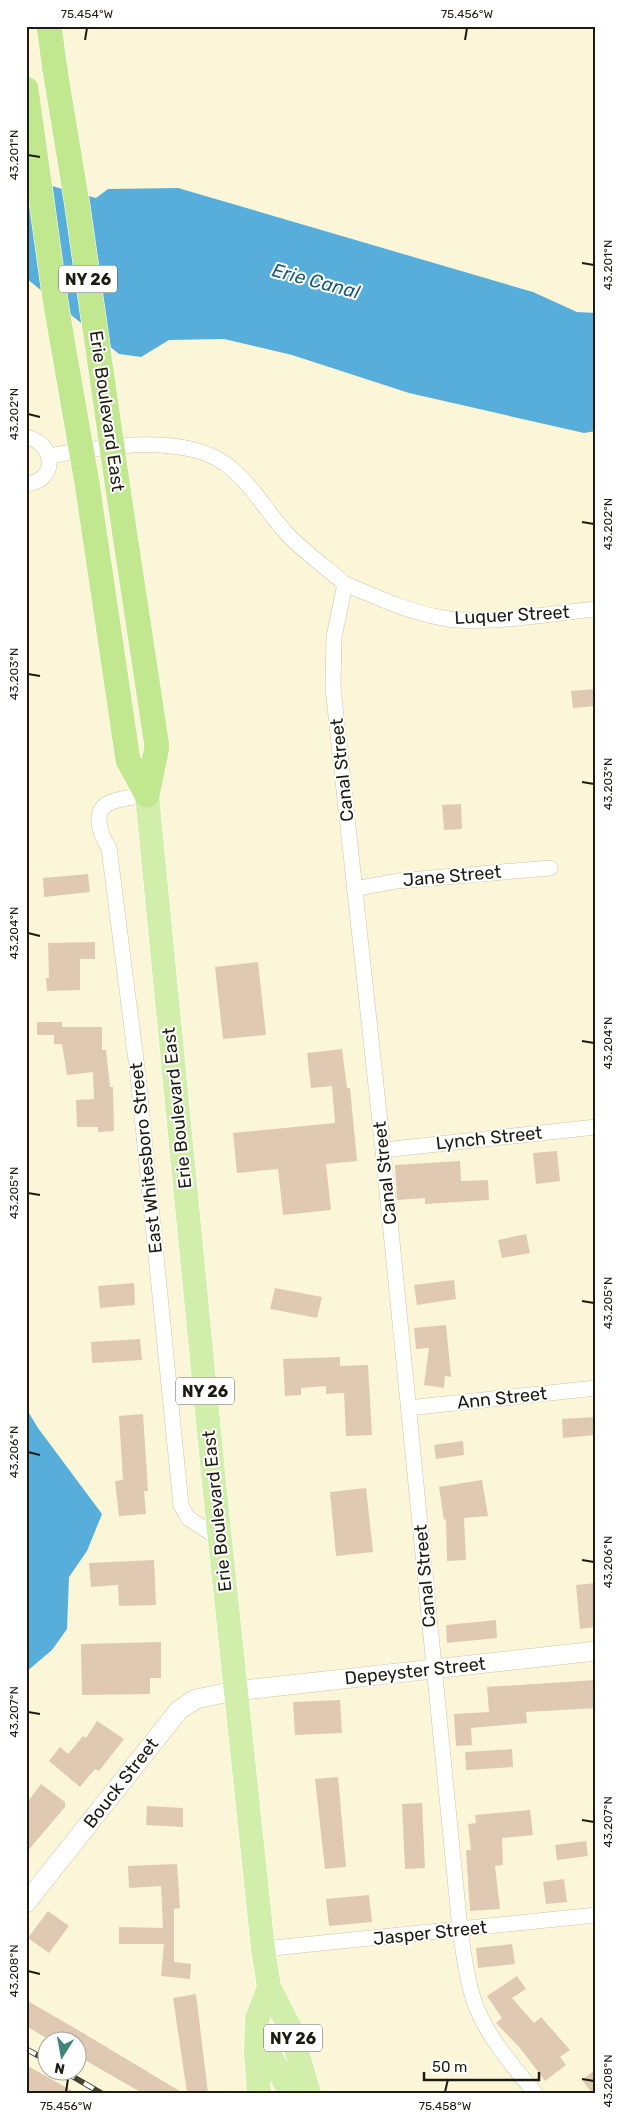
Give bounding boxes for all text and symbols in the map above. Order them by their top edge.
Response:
text: 75.454°W [61,7,114,21]
text: 75.456°W [441,7,493,21]
text: 43.201°N [7,130,21,180]
text: 43.201°N [601,240,615,290]
water label: Erie Canal [270,258,363,304]
road number: NY 26 [59,266,117,292]
street label: Erie Boulevard East [85,329,129,493]
text: 43.202°N [7,388,21,440]
text: 43.202°N [601,498,615,550]
street label: Luquer Street [454,601,570,629]
text: 43.203°N [7,648,21,700]
street label: Canal Street [326,717,358,823]
text: 43.203°N [601,758,615,810]
street label: Jane Street [402,861,502,891]
text: 43.204°N [7,907,21,959]
text: 43.204°N [601,1017,615,1069]
street label: Erie Boulevard East [158,1026,196,1190]
street label: East Whitesboro Street [125,1062,167,1254]
street label: Canal Street [369,1120,401,1226]
street label: Lynch Street [435,1121,543,1155]
text: 43.205°N [7,1167,21,1219]
text: 43.205°N [601,1277,615,1329]
road number: NY 26 [176,1378,234,1404]
street label: Ann Street [456,1382,548,1414]
text: 43.206°N [7,1426,21,1478]
street label: Erie Boulevard East [198,1429,236,1593]
street label: Canal Street [410,1523,440,1629]
text: 43.206°N [601,1536,615,1588]
street label: Depeyster Street [343,1653,487,1689]
text: 43.207°N [7,1686,21,1738]
street label: Bouck Street [79,1733,163,1833]
text: 43.207°N [601,1796,615,1848]
street label: Jasper Street [372,1916,488,1950]
text: 43.208°N [7,1945,21,1997]
road number: NY 26 [264,2025,322,2052]
north arrow [38,2032,88,2082]
scale bar [424,2049,540,2081]
text: 43.208°N [601,2055,615,2107]
text: 50 m [432,2058,467,2076]
text: N [53,2059,66,2078]
text: 75.456°W [40,2099,92,2113]
text: 75.458°W [419,2099,472,2113]

